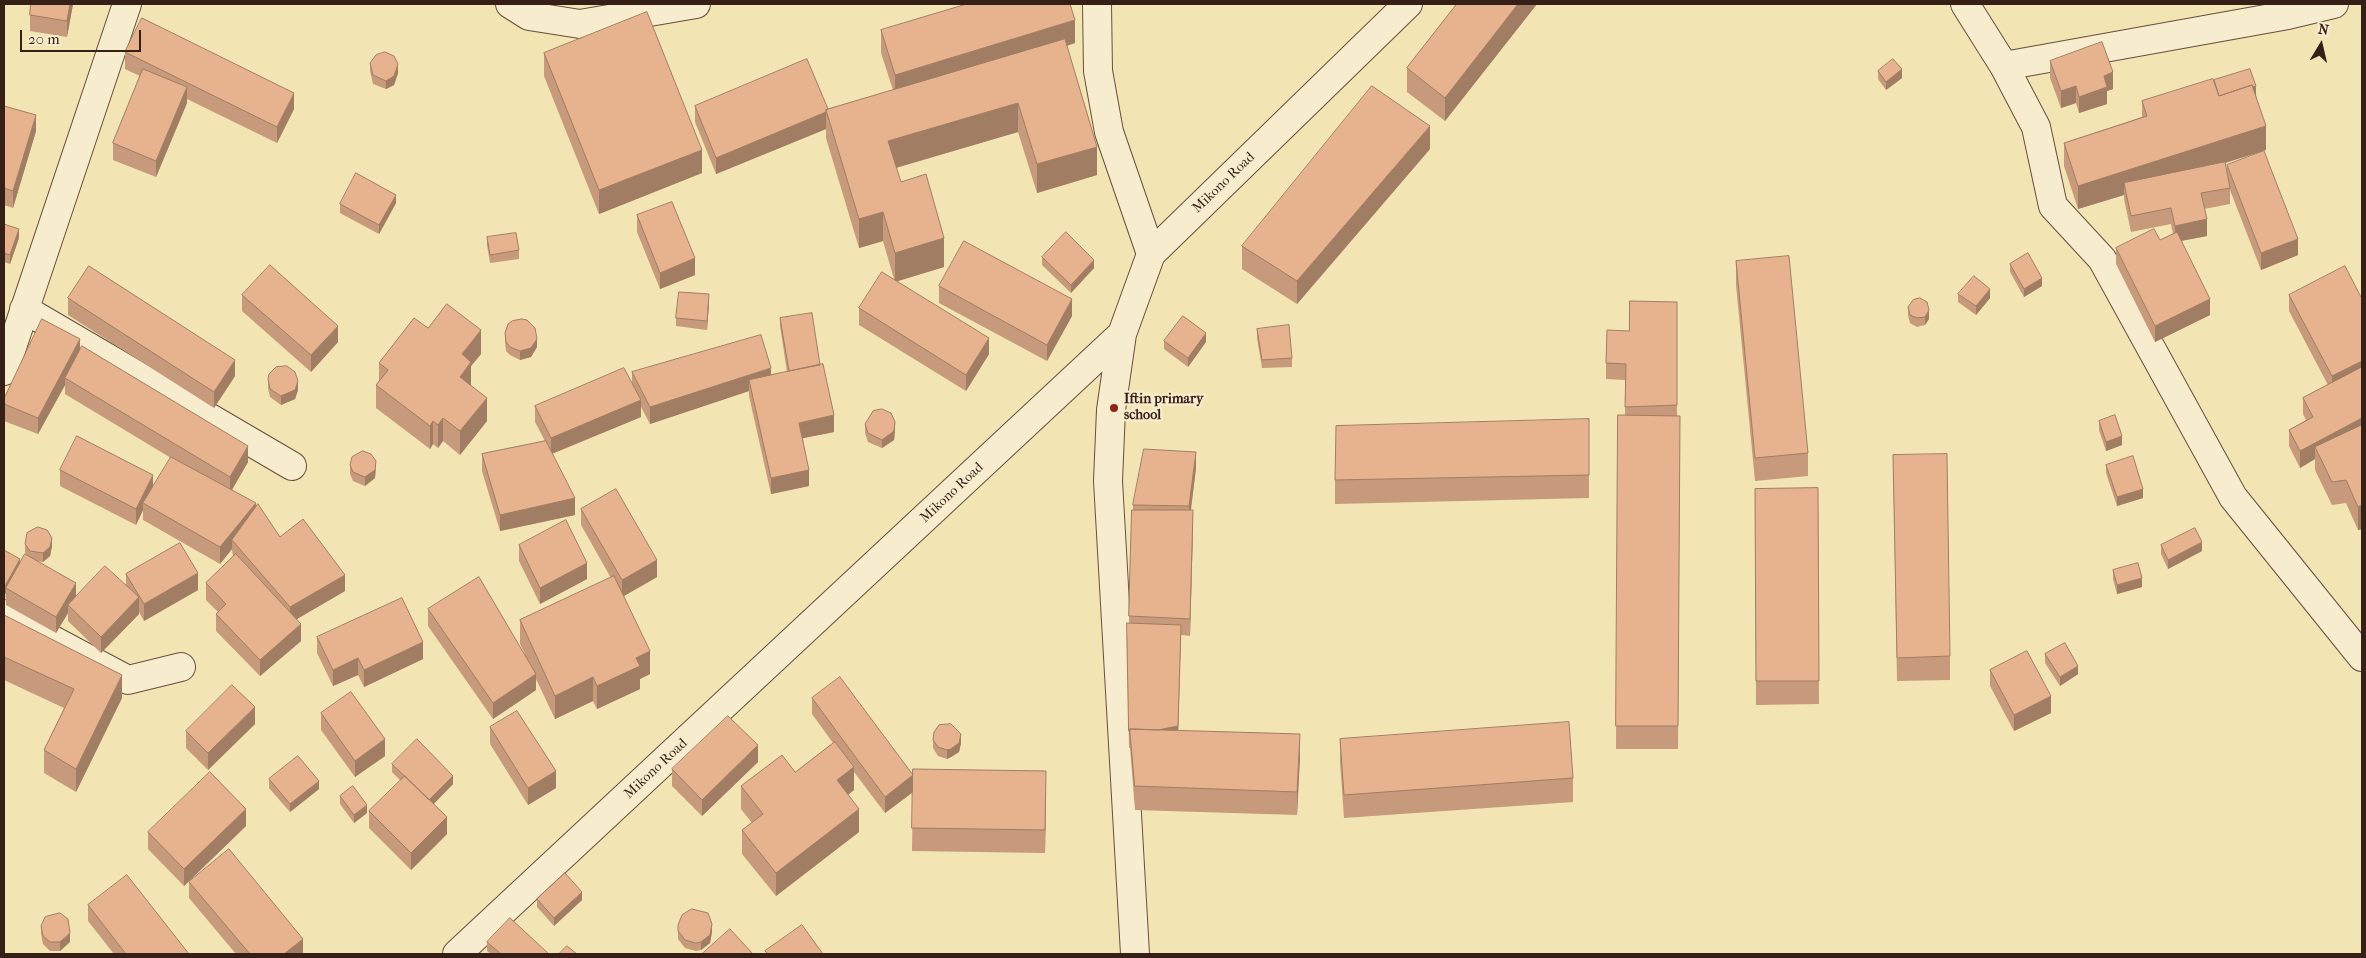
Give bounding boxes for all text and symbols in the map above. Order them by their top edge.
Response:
scale bar [22,20,144,52]
north arrow [2296,20,2346,70]
text: N [2317,20,2330,39]
text: 20 m [28,30,60,48]
street label: Mikono Road [1189,149,1259,217]
place label: Iftin primary school [1124,392,1203,424]
marker: Iftin primary school [1108,402,1120,414]
street label: Mikono Road [917,459,987,527]
street label: Mikono Road [621,735,691,803]

